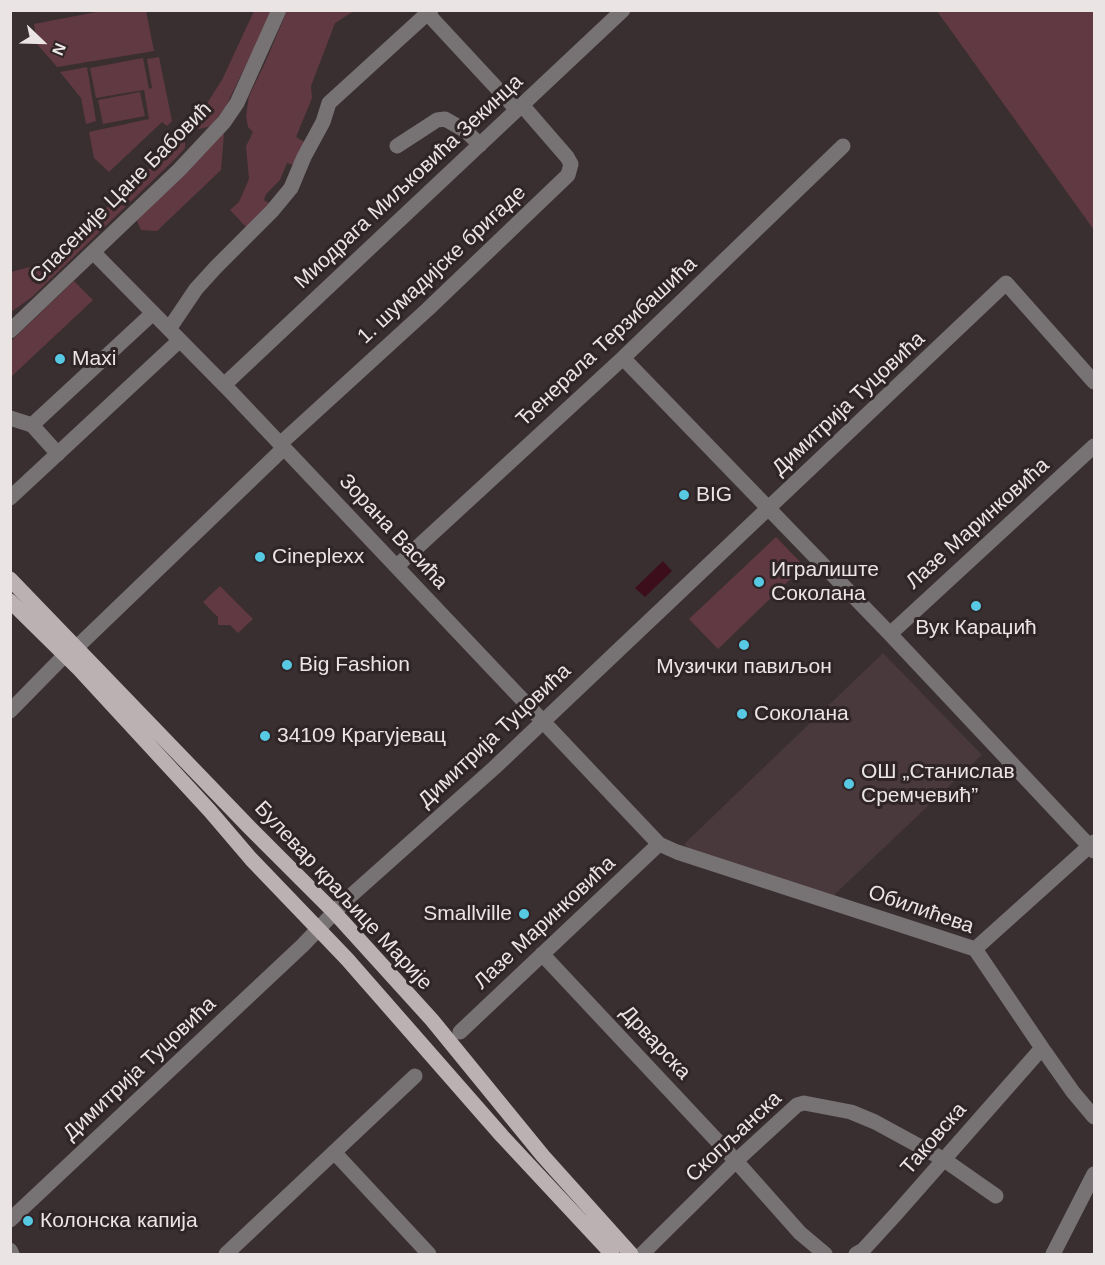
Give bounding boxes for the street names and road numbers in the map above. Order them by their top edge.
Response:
street label: Миодрага Миљковића Зекинца [290,70,528,294]
street label: Спасеније Цане Бабовић [25,97,217,289]
street label: 1. шумадијске бригаде [353,180,531,350]
street label: Ђенерала Терзибашића [512,252,702,432]
street label: Димитрија Туцовића [768,327,930,481]
street label: Лазе Маринковића [901,453,1055,595]
street label: Зорана Васића [333,469,453,595]
street label: Димитрија Туцовића [414,659,576,813]
street label: Булевар краљице Марије [249,796,437,996]
street label: Лазе Маринковића [469,851,621,995]
street label: Обилићева [865,880,977,940]
street label: Димитрија Туцовића [59,992,221,1146]
street label: Дрварска [614,1001,696,1085]
street label: Скопљанска [681,1086,787,1188]
street label: Таковска [896,1098,972,1180]

